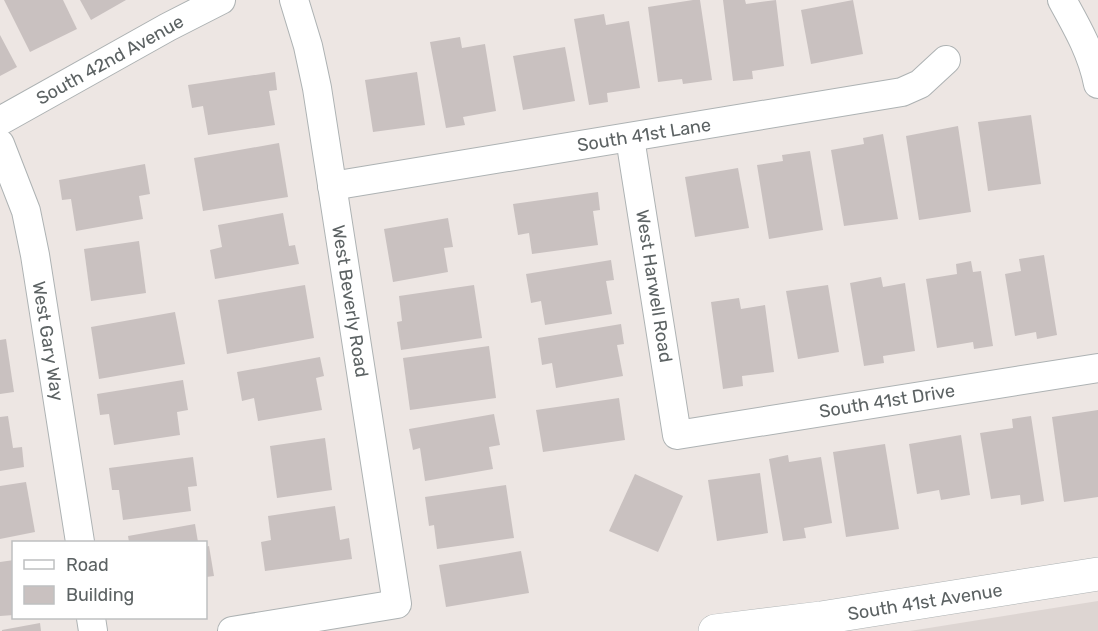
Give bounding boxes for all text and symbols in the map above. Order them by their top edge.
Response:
street label: South 42nd Avenue [32,10,188,110]
street label: South 41st Lane [576,114,712,156]
street label: West Harwell Road [631,208,677,364]
street label: West Beverly Road [327,223,373,379]
street label: West Gary Way [28,280,68,403]
street label: South 41st Drive [818,379,956,423]
legend [12,541,207,619]
text: Road [66,554,109,576]
street label: South 41st Avenue [846,579,1004,625]
text: Building [66,584,134,606]

